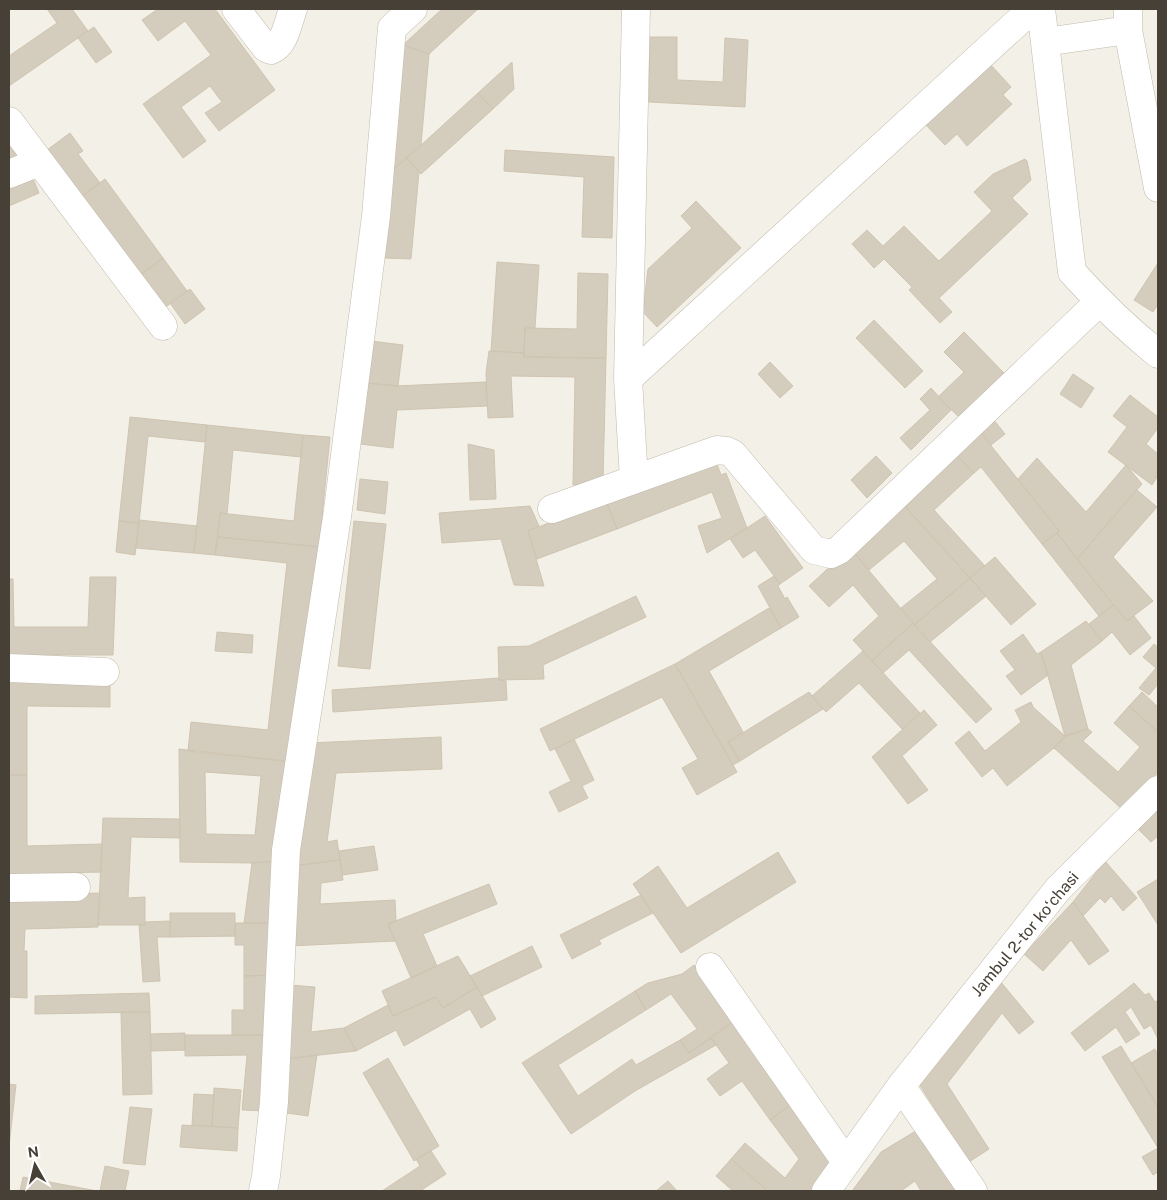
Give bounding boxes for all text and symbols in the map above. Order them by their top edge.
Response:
street label: Jambul 2-tor koʻchasi [967,868,1083,1000]
north arrow [10,1140,60,1190]
text: N [27,1143,40,1161]

